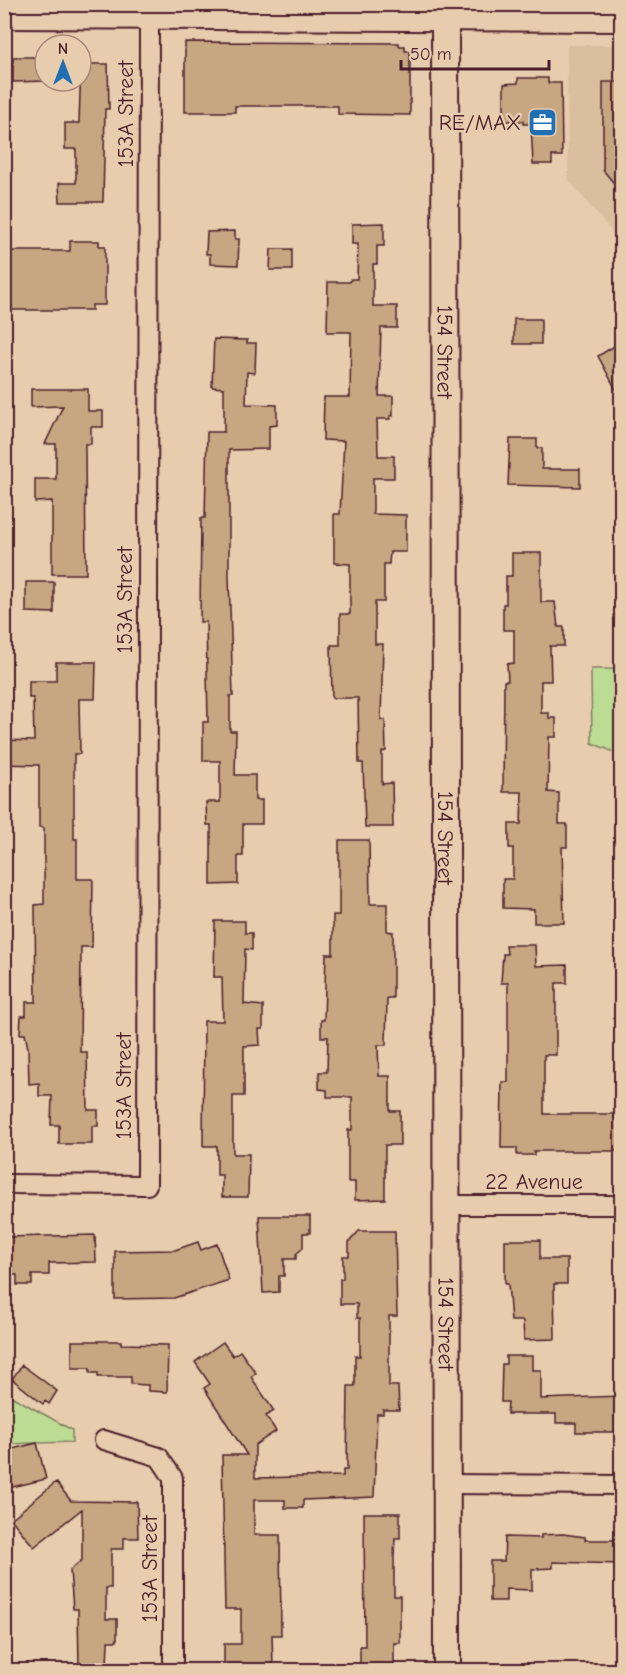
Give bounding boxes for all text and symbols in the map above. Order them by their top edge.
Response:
north arrow [33,33,93,93]
scale bar [401,33,550,71]
text: N [58,40,68,58]
text: 50 m [410,44,452,65]
street label: 153A Street [113,60,139,168]
office icon: RE/MAX [526,106,558,138]
place label: RE/MAX [439,110,521,136]
street label: 154 Street [431,305,457,400]
street label: 153A Street [112,546,138,654]
street label: 154 Street [432,791,458,886]
street label: 153A Street [111,1032,137,1140]
street label: 22 Avenue [485,1169,583,1195]
street label: 154 Street [433,1277,459,1372]
street label: 153A Street [137,1515,163,1623]

